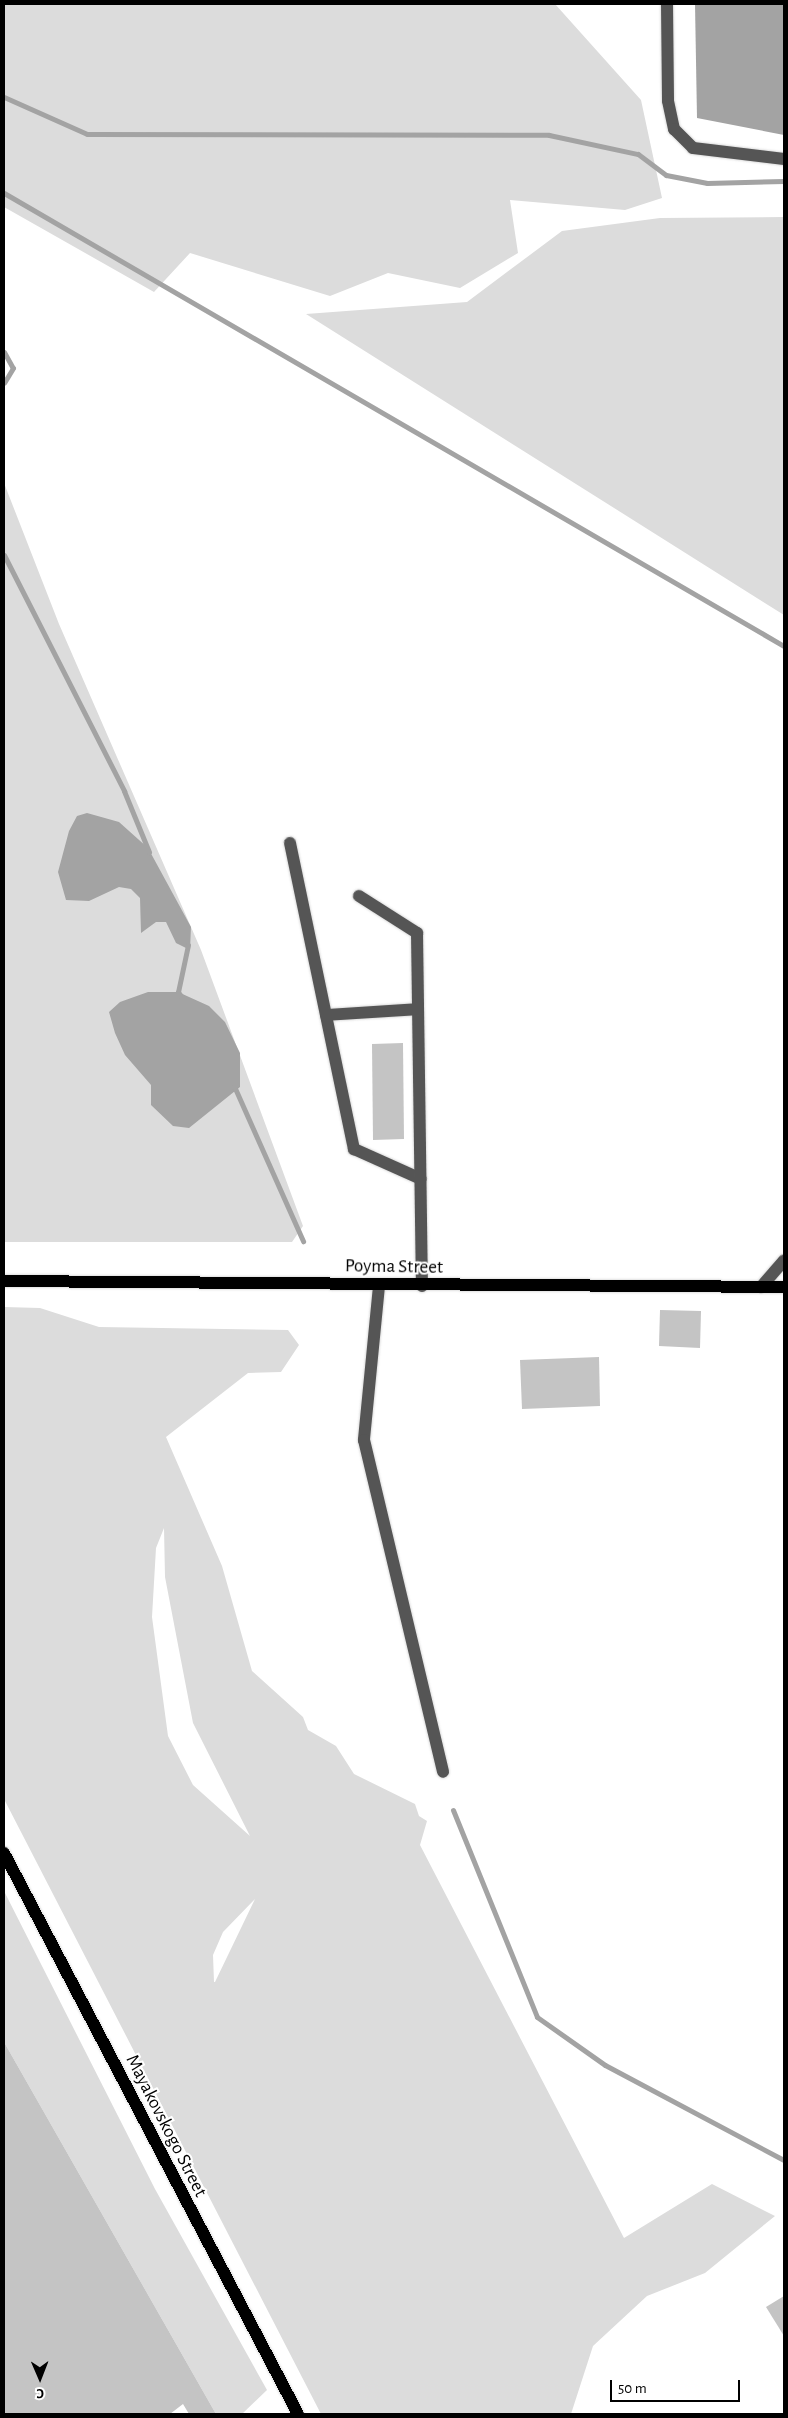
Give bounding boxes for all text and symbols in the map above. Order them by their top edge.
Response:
street label: Poyma Street [345,1255,443,1279]
street label: Mayakovskogo Street [120,2051,212,2201]
north arrow [15,2353,65,2403]
scale bar [613,2370,743,2402]
text: 50 m [618,2381,647,2396]
text: С [36,2386,44,2400]

